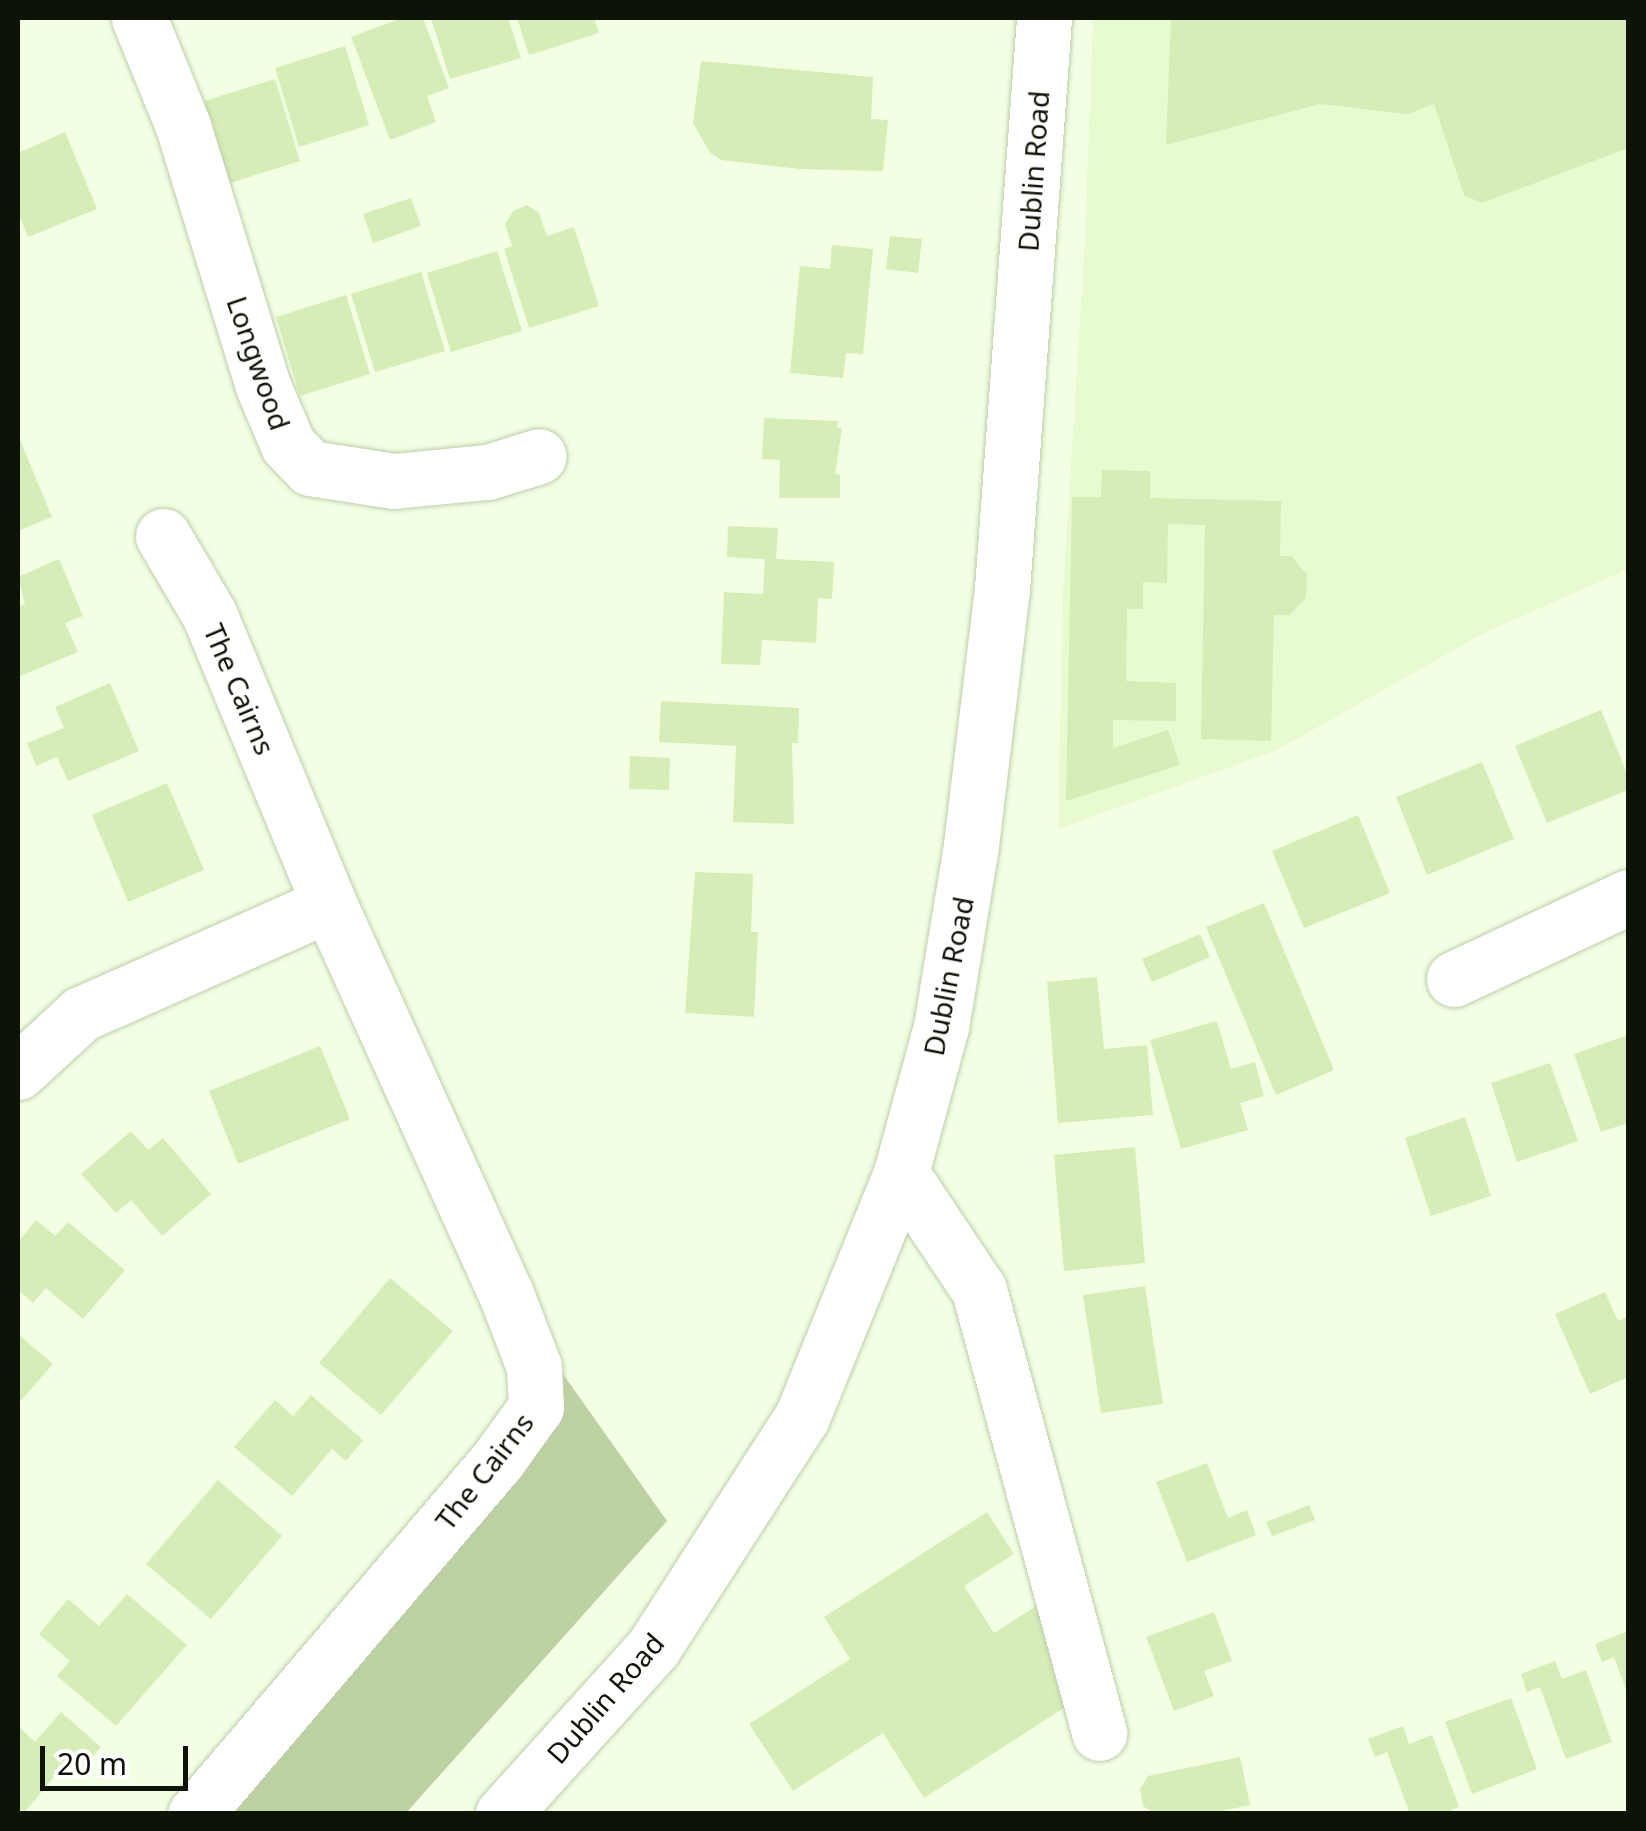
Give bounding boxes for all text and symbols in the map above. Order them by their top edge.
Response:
street label: Dublin Road [1011,89,1055,253]
street label: Longwood [220,292,298,434]
street label: The Cairns [197,619,283,759]
street label: Dublin Road [916,894,980,1058]
street label: The Cairns [428,1406,540,1536]
street label: Dublin Road [539,1626,671,1770]
scale bar [45,1726,192,1788]
text: 20 m [57,1743,127,1784]

